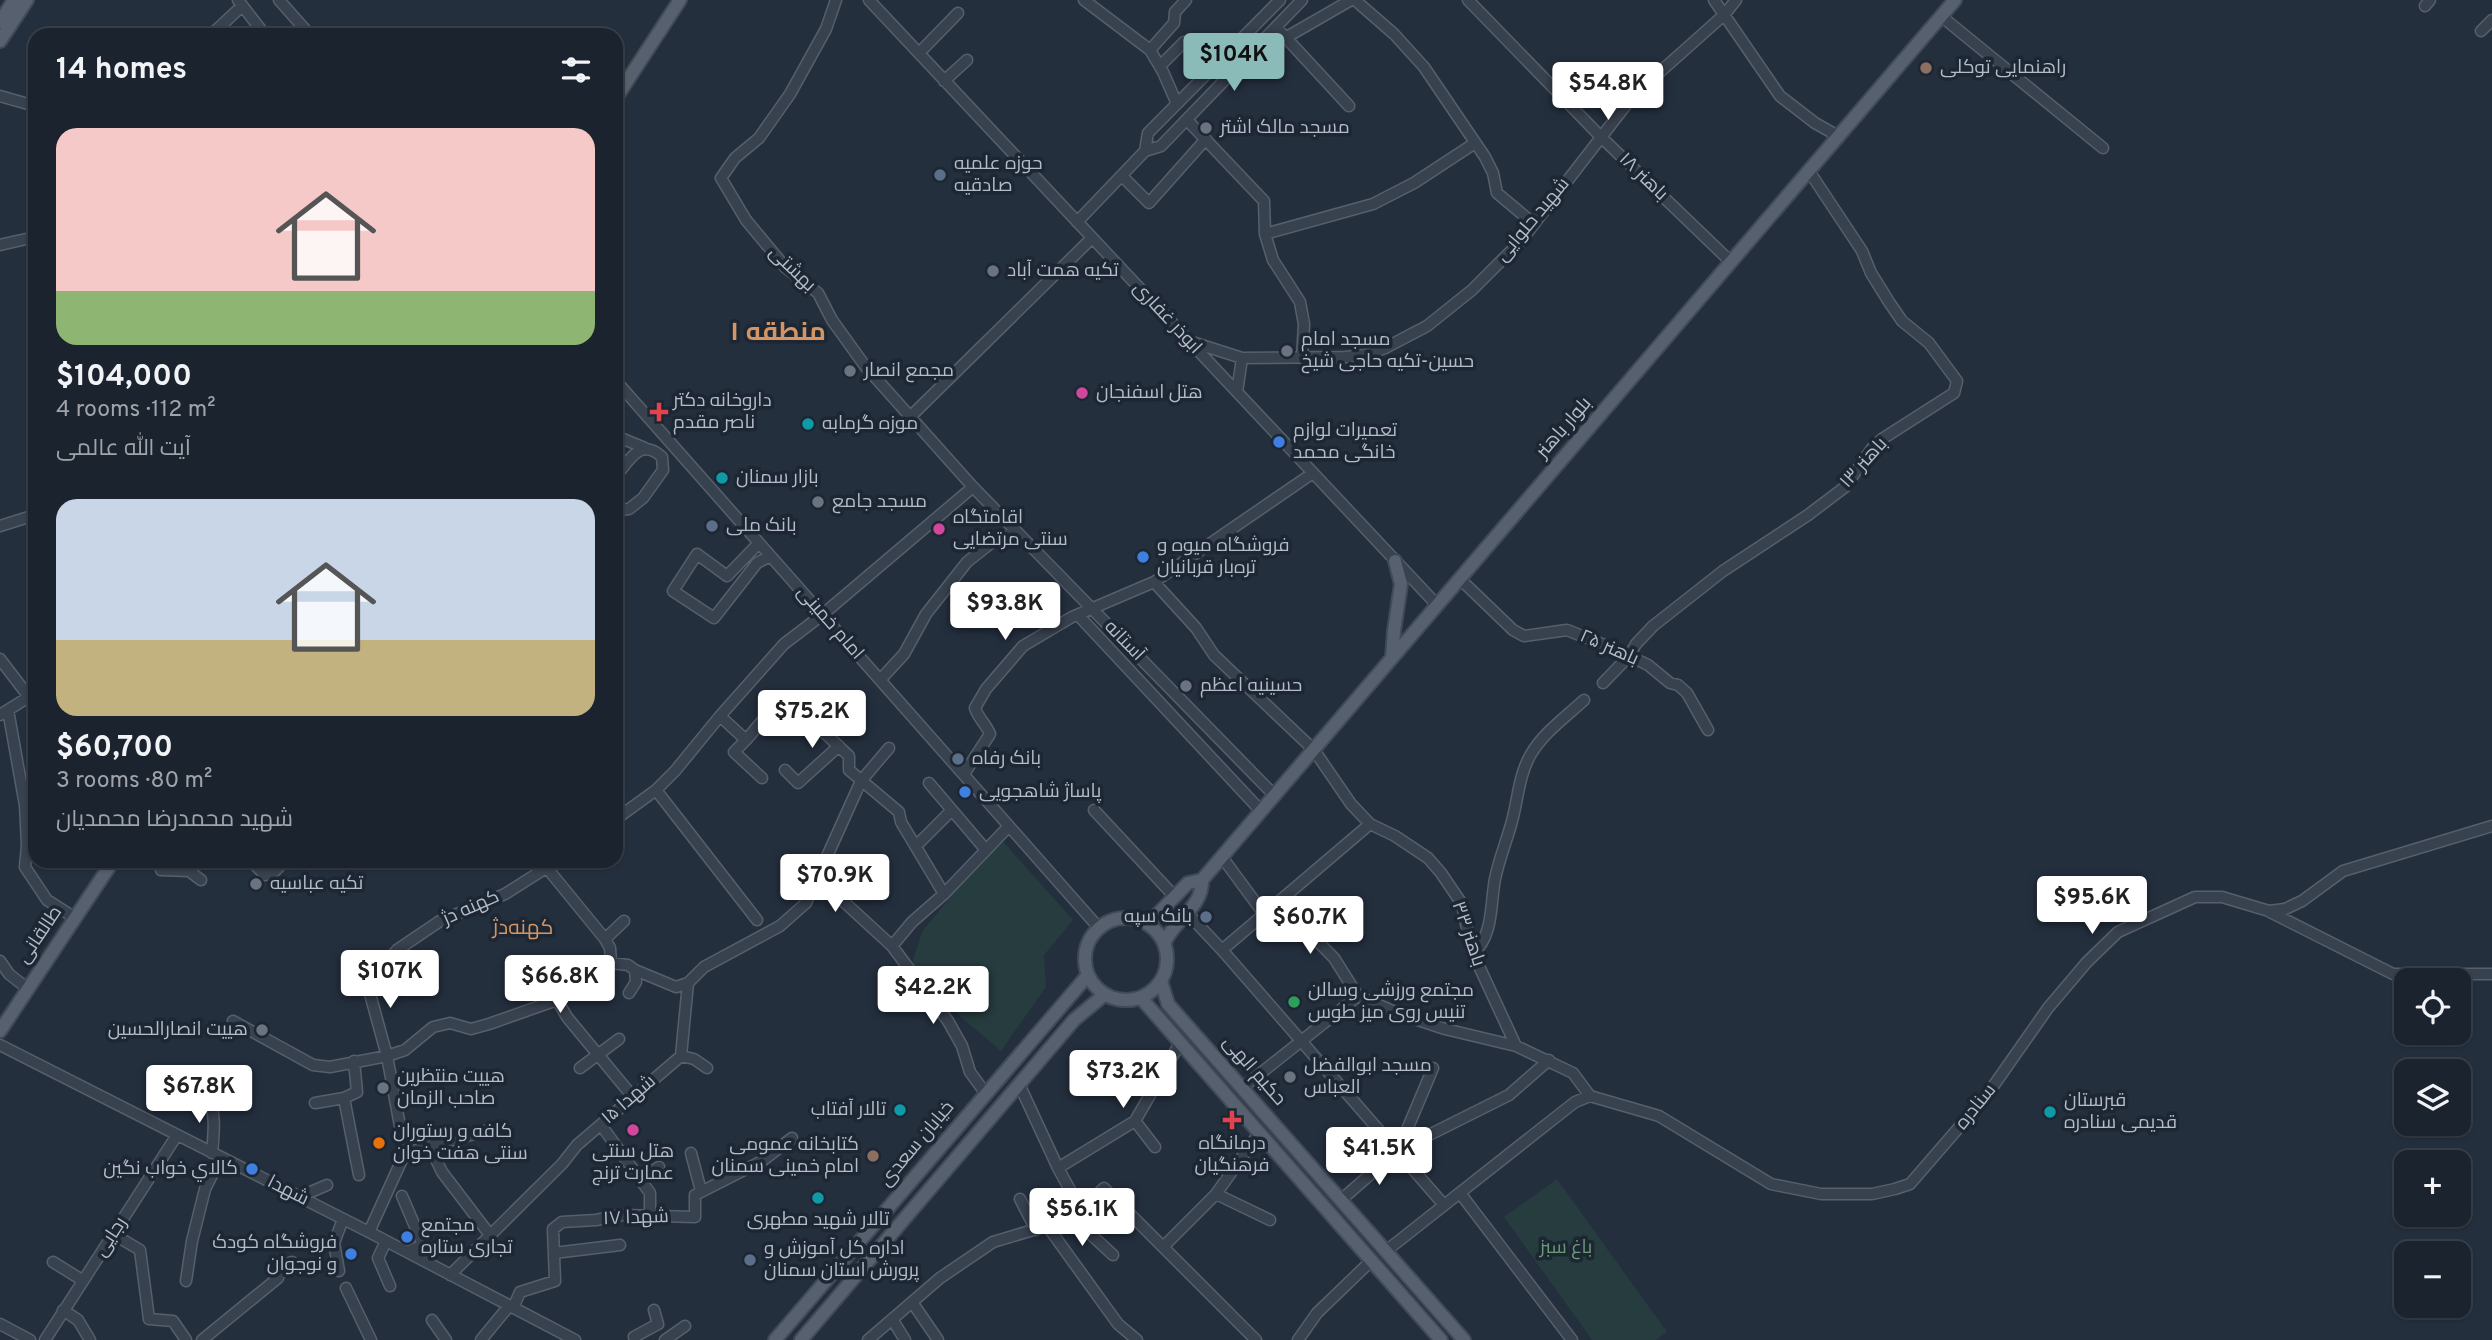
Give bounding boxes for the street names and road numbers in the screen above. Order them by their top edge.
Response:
street label: باهنر ۱۸ [1613,148,1673,206]
street label: شهید حلوایی [1491,173,1575,267]
street label: بهشتی [763,241,821,297]
street label: ابوذر غفاری [1127,277,1207,359]
street label: بلوار باهنر [1530,392,1597,464]
street label: باهنر ۱۳ [1835,433,1893,493]
street label: امام خمینی [791,581,869,665]
street label: آستانه [1099,615,1149,667]
street label: باهنر ۲۵ [1576,624,1642,672]
street label: کهنه دژ [438,885,503,931]
street label: باهنر ۳۳ [1446,898,1490,970]
street label: طالقانی [12,902,68,968]
street label: حکیم الهی [1217,1031,1291,1111]
street label: شهدا ۱۵ [597,1070,661,1130]
street label: سنادره [1950,1079,2002,1135]
street label: خیابان سعدی [874,1096,960,1192]
street label: شهدا [263,1170,313,1212]
street label: شهدا ۱۷ [603,1205,669,1231]
street label: رجایی [89,1212,133,1262]

